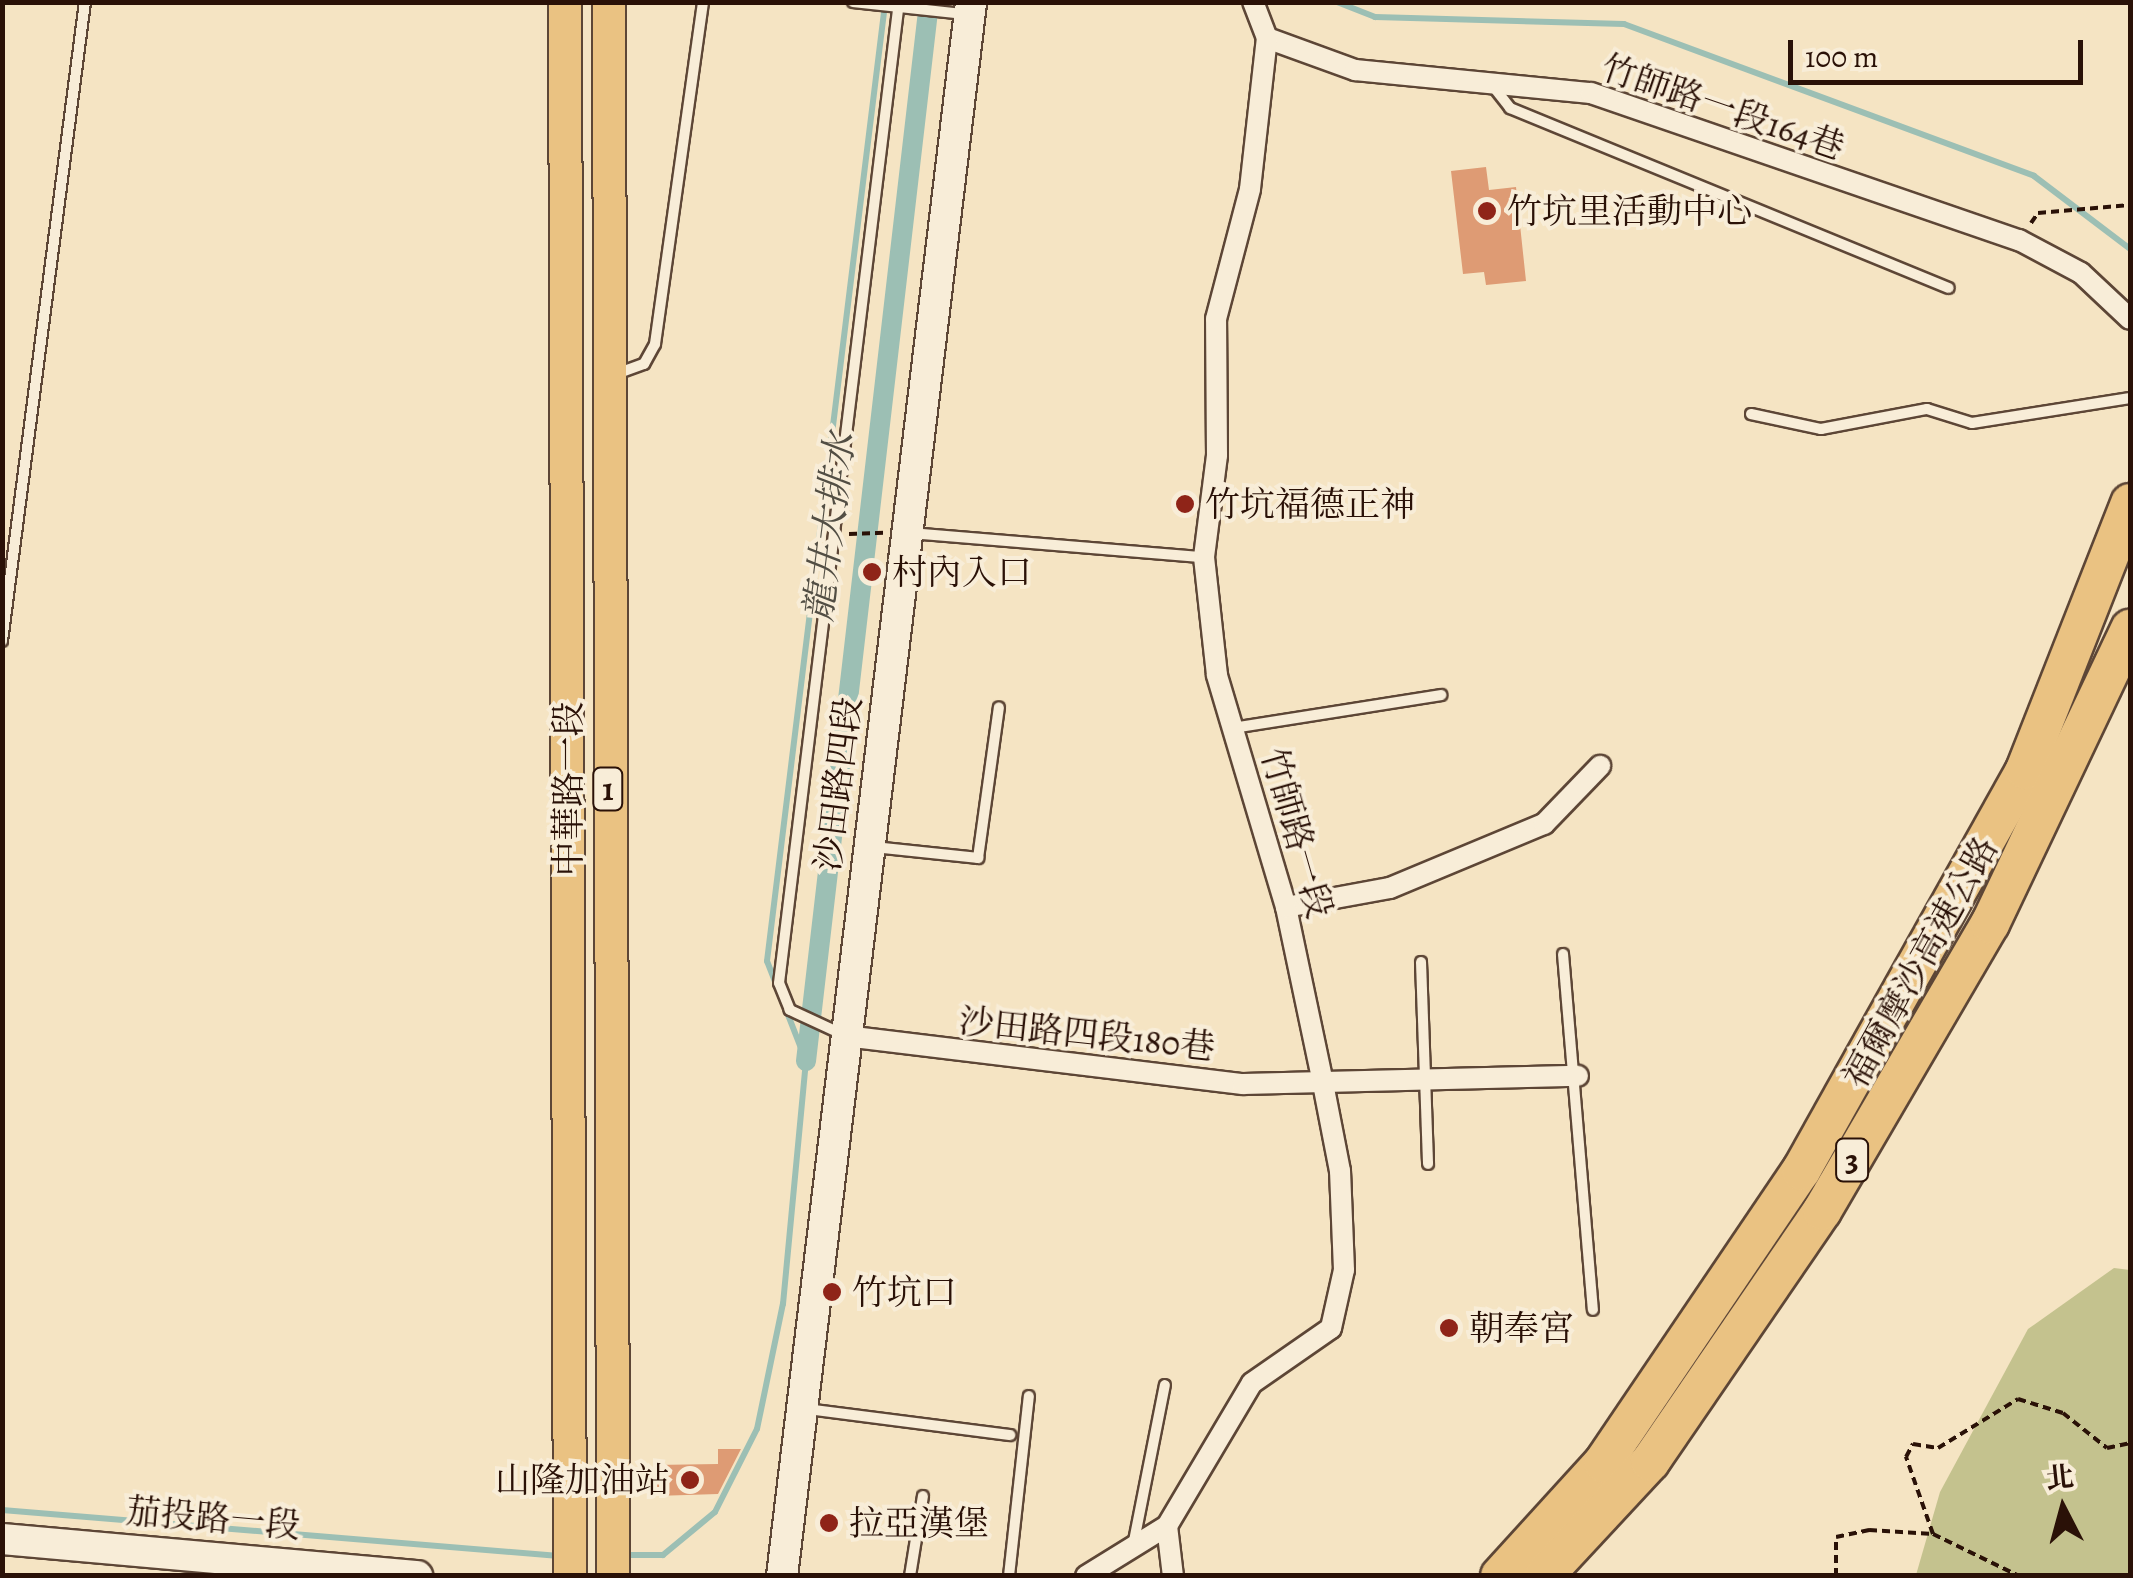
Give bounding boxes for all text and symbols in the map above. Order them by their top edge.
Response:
scale bar [1793,20,2088,82]
text: 100 m [1805,37,1878,77]
street label: 竹師路一段164巷 [1596,46,1850,168]
place label: 竹坑里活動中心 [1507,190,1752,232]
marker: 竹坑里活動中心 [1476,200,1498,222]
water label: 龍井大排水 [796,430,864,624]
place label: 竹坑福德正神 [1205,483,1415,525]
marker: 竹坑福德正神 [1174,493,1196,515]
place label: 村內入口 [892,551,1032,593]
marker: 村內入口 [861,561,883,583]
street label: 沙田路四段 [806,695,870,873]
street label: 中華路一段 [547,702,589,876]
street label: 竹師路一段 [1253,743,1341,923]
road number: 1 [590,762,626,816]
street label: 福爾摩沙高速公路 [1834,829,2006,1095]
street label: 沙田路四段180巷 [957,1000,1217,1068]
road number: 3 [1834,1133,1870,1187]
place label: 竹坑口 [852,1271,957,1313]
marker: 竹坑口 [821,1281,843,1303]
place label: 朝奉宮 [1469,1307,1574,1349]
marker: 朝奉宮 [1438,1317,1460,1339]
north arrow [2013,1458,2113,1558]
text: 北 [2044,1458,2076,1499]
place label: 山隆加油站 [495,1459,670,1501]
marker: 山隆加油站 [679,1469,701,1491]
street label: 茄投路一段 [124,1489,302,1547]
place label: 拉亞漢堡 [849,1502,989,1544]
marker: 拉亞漢堡 [818,1512,840,1534]

